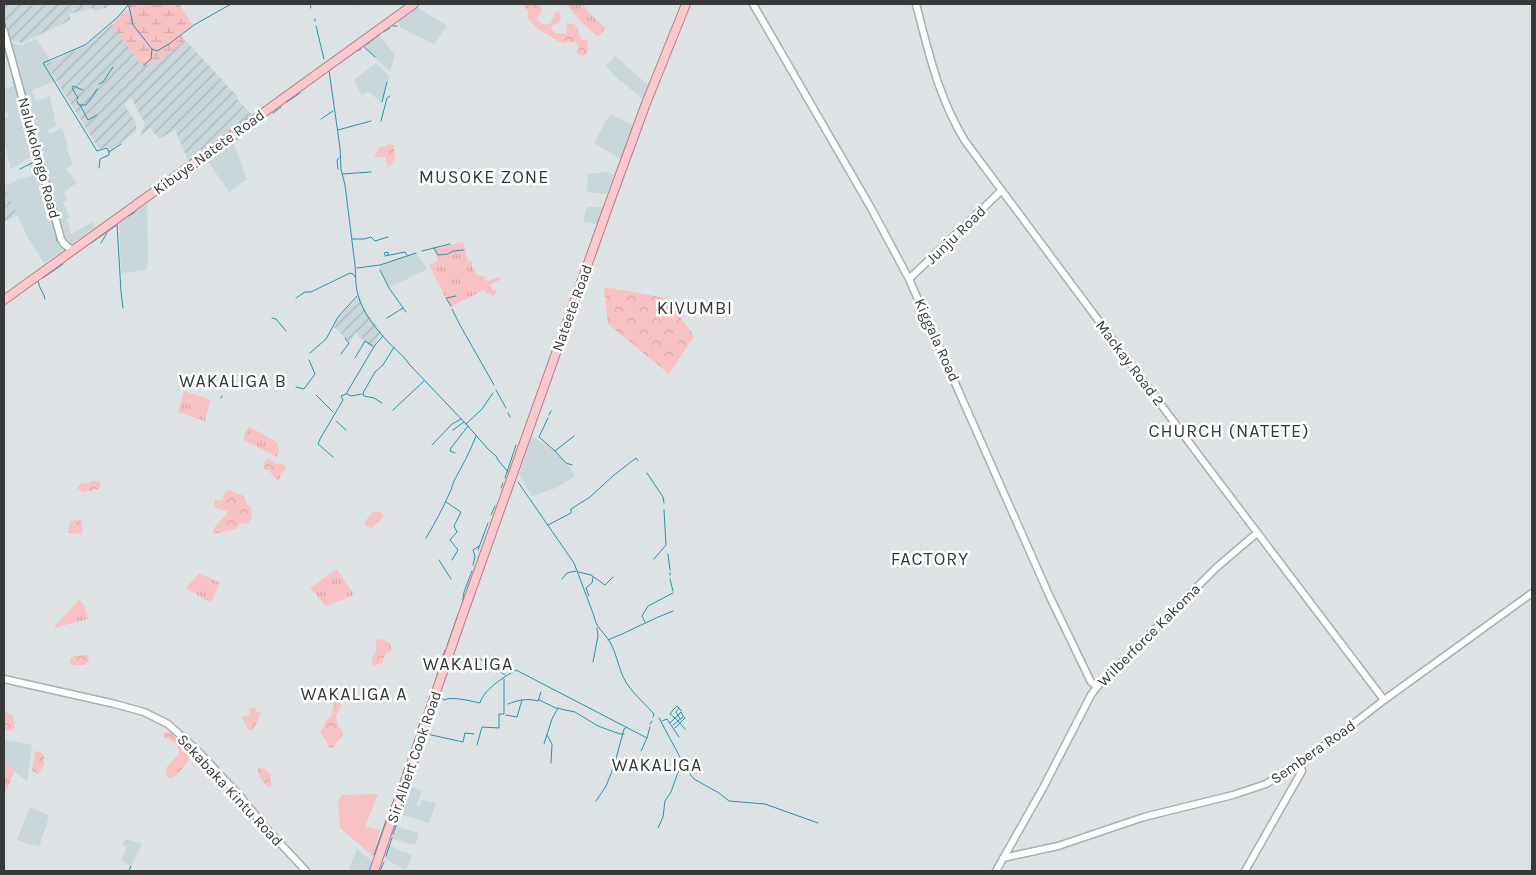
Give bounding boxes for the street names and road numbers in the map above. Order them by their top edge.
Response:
street label: Nalukolongo Road [14,95,64,221]
street label: Kibuye Natete Road [150,106,268,198]
street label: Junju Road [922,202,990,268]
street label: Nateete Road [548,262,596,354]
street label: Kiggala Road [911,296,963,384]
street label: Mackay Road 2 [1092,317,1168,409]
street label: Wilberforce Kakoma [1094,580,1204,690]
street label: Sir Albert Cook Road [383,688,445,826]
street label: Sembera Road [1267,716,1359,788]
street label: Sekabaka Kintu Road [174,730,286,850]

